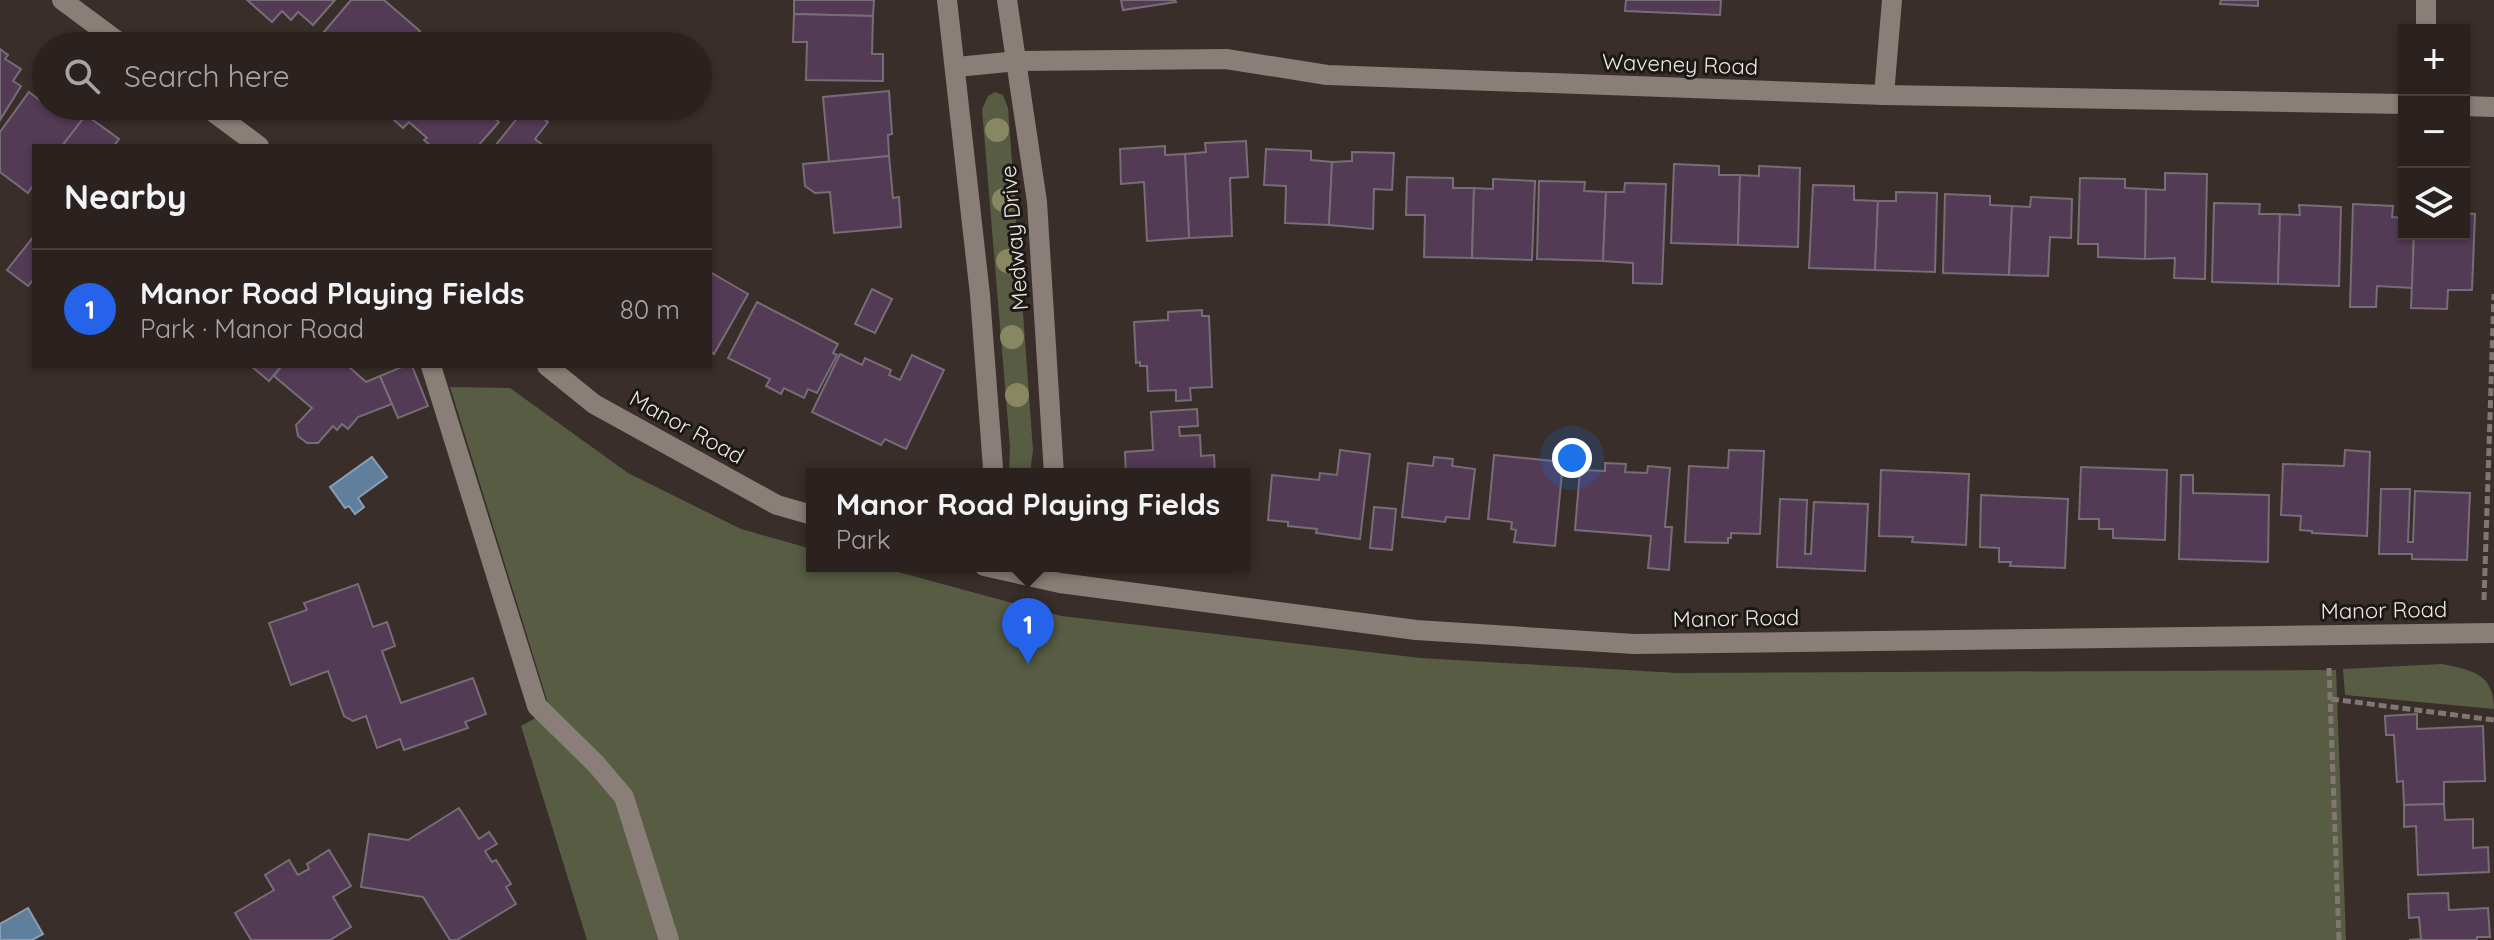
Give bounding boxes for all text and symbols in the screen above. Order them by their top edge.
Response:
map controls [2398,24,2470,240]
button: + [2398,24,2470,96]
search box [32,32,712,120]
street label: Waveney Road [1601,47,1759,81]
icon: search [60,54,104,98]
text: Search here [124,57,290,95]
button: − [2398,96,2470,168]
street label: Medway Drive [994,164,1034,312]
button: layers [2398,168,2470,240]
text: Nearby [64,175,187,218]
text: Manor Road Playing Fields [140,274,525,312]
text: 1 [85,293,95,326]
text: 80 m [620,293,680,326]
text: Park · Manor Road [140,312,364,345]
street label: Manor Road [625,384,749,470]
your location [1552,438,1592,478]
popup [806,468,1250,572]
text: Manor Road Playing Fields [836,485,1220,523]
text: Park [836,523,891,556]
street label: Manor Road [2320,595,2448,625]
pin: 1 [1002,598,1054,664]
street label: Manor Road [1672,603,1800,633]

